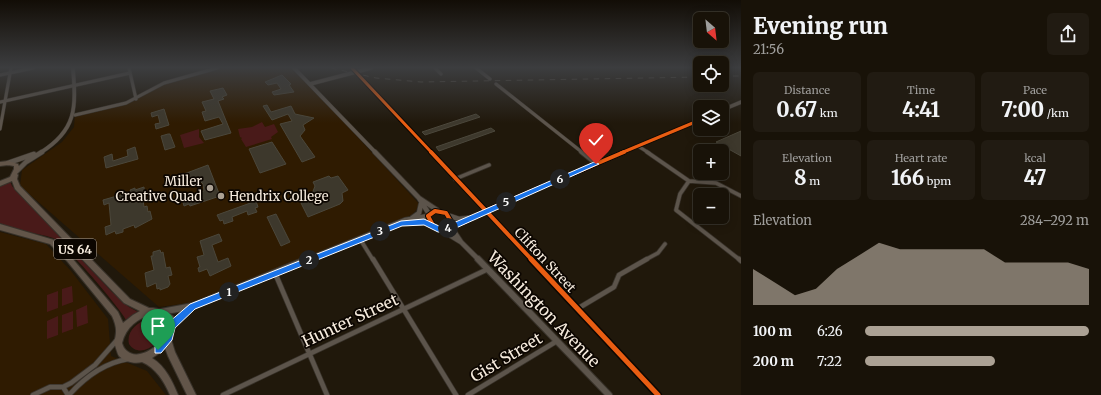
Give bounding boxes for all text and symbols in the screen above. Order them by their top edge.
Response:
north arrow [693,12,729,48]
map controls [693,12,729,224]
text: Evening run [753,12,888,40]
button: share [1047,13,1089,55]
text: 21:56 [753,41,784,58]
button: locate [693,56,729,92]
text: Distance [784,83,830,97]
text: Time [907,83,935,97]
text: Pace [1023,83,1047,97]
text: 0.67 [776,97,817,122]
text: 4:41 [902,97,940,122]
text: 7:00 [1001,97,1044,122]
button: layers [693,100,729,136]
text: km [817,106,838,120]
text: /km [1044,106,1069,120]
pin [579,123,613,164]
icon: check [585,129,607,151]
button: + [693,144,729,180]
text: Elevation [782,151,832,165]
text: Heart rate [895,151,947,165]
text: kcal [1024,151,1046,165]
text: 8 [794,165,807,190]
text: 166 [891,165,924,190]
text: 47 [1024,165,1047,190]
pin: 6 [550,169,570,189]
text: 6 [557,172,563,186]
place label: Miller Creative Quad [115,173,202,205]
text: m [807,174,820,188]
text: bpm [924,174,951,188]
marker: Miller Creative Quad [205,183,215,193]
place label: Hendrix College [229,188,329,205]
button: − [693,188,729,224]
marker: Hendrix College [216,191,226,201]
pin: 5 [496,192,516,212]
text: 5 [503,195,509,209]
text: Elevation [753,212,812,229]
text: 284–292 m [1020,212,1089,229]
pin: 4 [438,218,458,238]
pin: 3 [370,221,390,241]
text: 4 [445,221,452,235]
text: 3 [377,224,383,238]
street label: Clifton Street [510,224,580,296]
road number: US 64 [54,239,96,259]
street label: Washington Avenue [483,246,604,371]
pin: 2 [299,250,319,270]
text: 2 [306,253,312,267]
pin: 1 [219,282,239,302]
text: 1 [226,285,232,299]
street label: Hunter Street [299,289,402,351]
pin [141,309,175,350]
icon: arrive [147,315,169,337]
text: 100 m [753,323,792,340]
text: 6:26 [817,323,843,340]
street label: Gist Street [466,327,546,386]
text: 200 m [753,353,794,370]
text: 7:22 [817,353,842,370]

